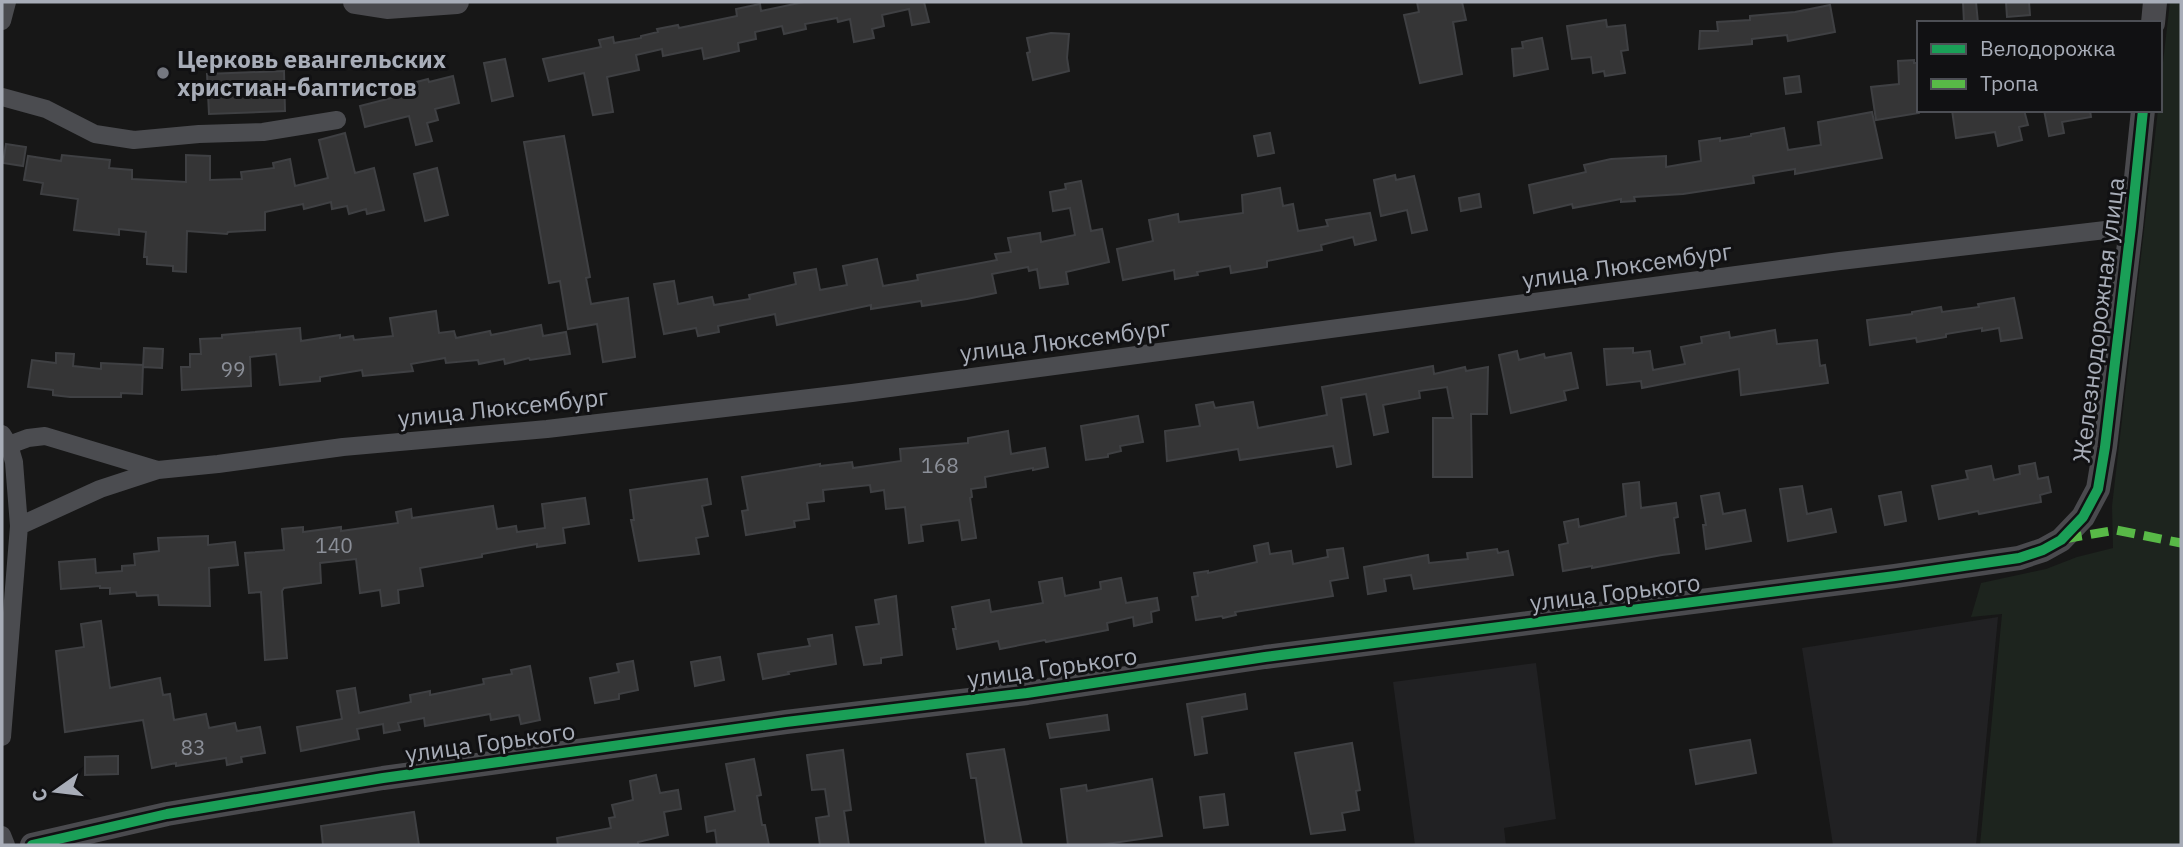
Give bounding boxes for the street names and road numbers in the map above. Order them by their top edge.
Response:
street label: Железнодорожная улица [2065,175,2131,465]
street label: улица Люксембург [1520,234,1734,296]
street label: улица Люксембург [958,311,1172,369]
street label: улица Люксембург [396,380,610,434]
street label: улица Горького [1528,566,1702,618]
street label: улица Горького [965,639,1139,695]
street label: улица Горького [403,714,577,770]

